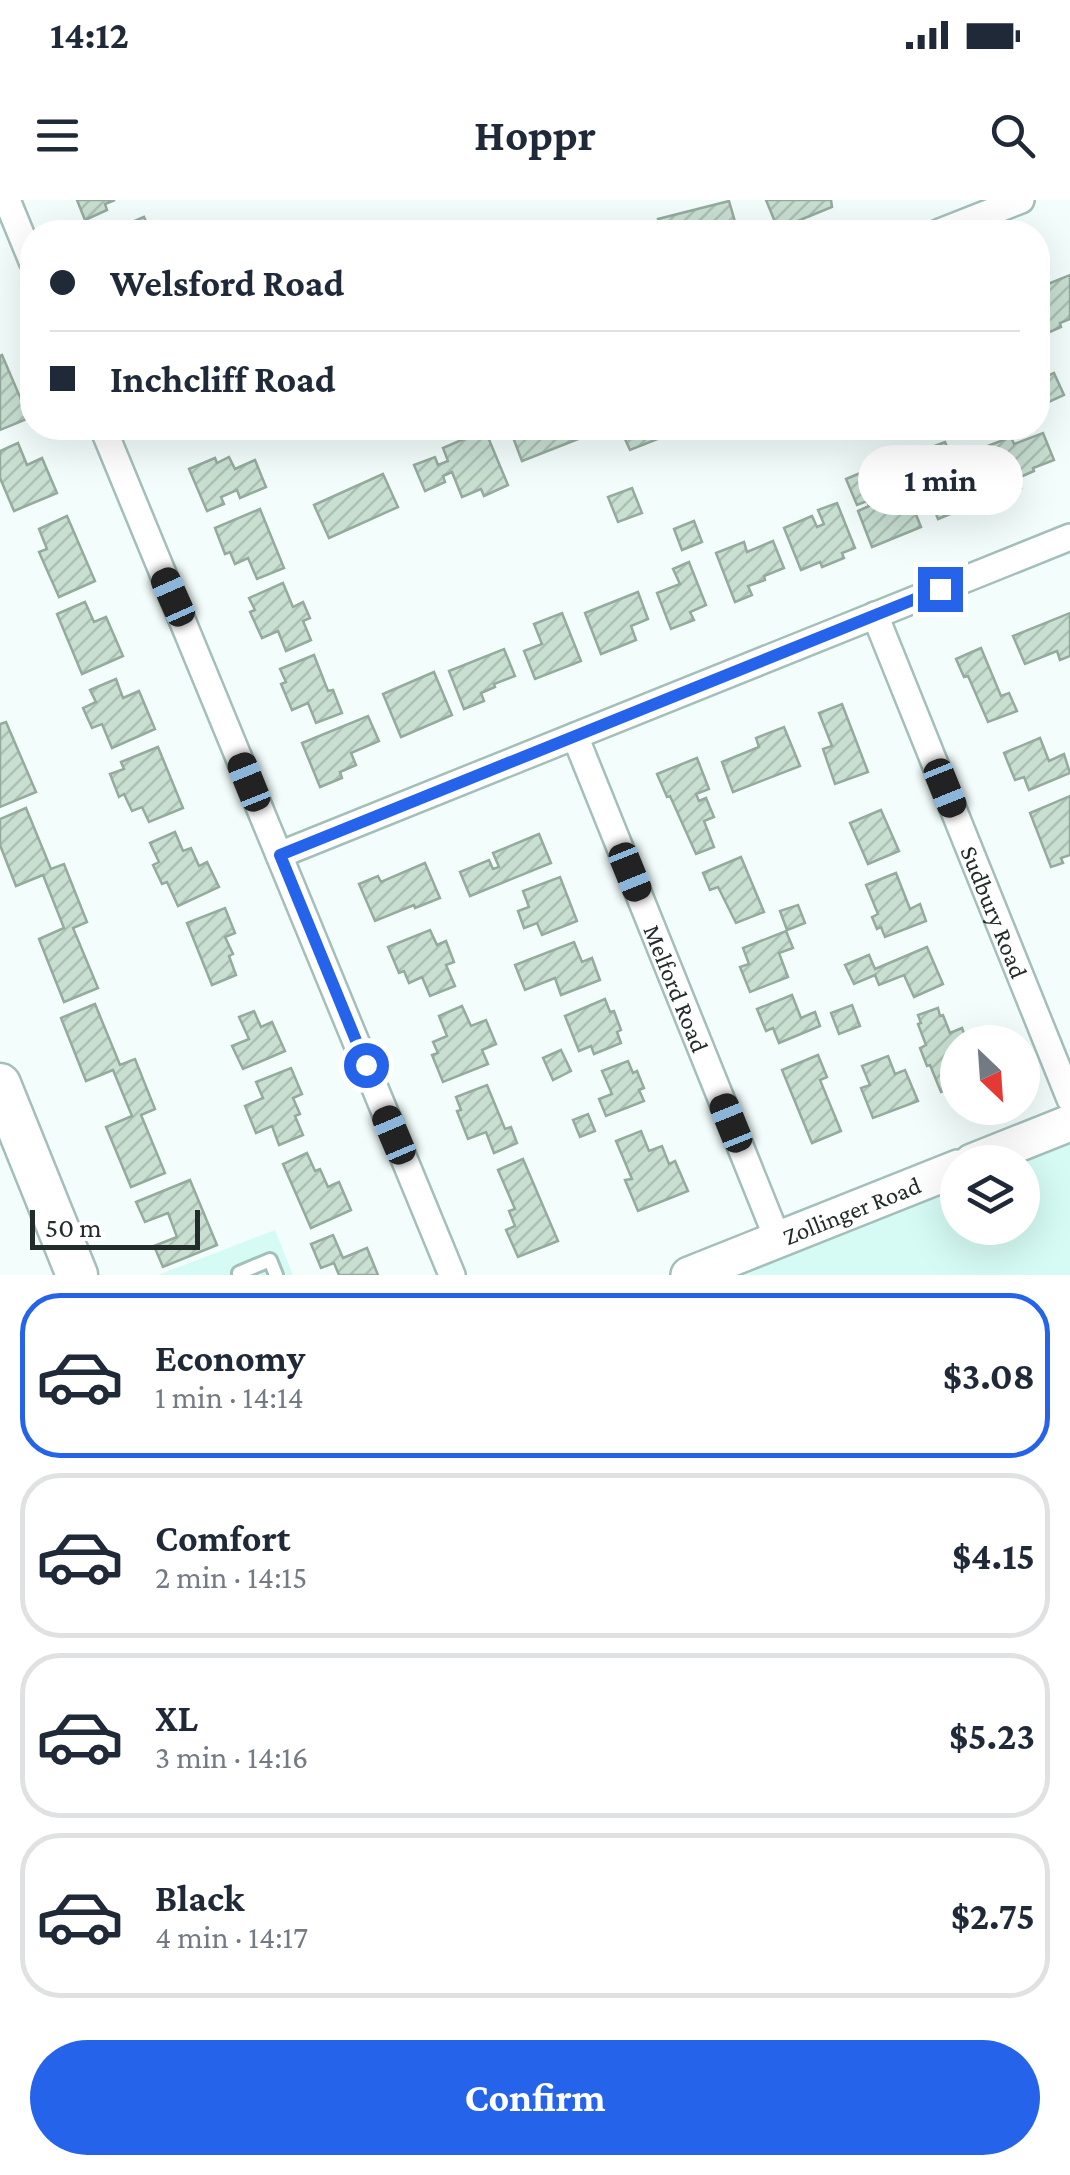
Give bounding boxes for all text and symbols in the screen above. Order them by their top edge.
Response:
text: 14:12 [50,14,129,56]
icon: menu [30,108,85,163]
icon: search [985,108,1040,163]
text: Hoppr [474,110,596,160]
text: Welsford Road [110,262,344,304]
text: Inchcliff Road [110,358,336,400]
callout: 1 min [858,444,1022,514]
text: 1 min [904,462,977,498]
car [147,563,199,631]
route end [918,567,963,612]
car [224,749,274,815]
car [920,755,970,821]
car [605,839,655,905]
street label: Sudbury Road [956,842,1033,982]
street label: Melford Road [639,921,714,1056]
north arrow [940,1025,1040,1125]
map controls [940,1025,1040,1245]
route start [344,1043,389,1088]
car [706,1090,756,1156]
car [368,1102,420,1168]
button: layers [940,1145,1040,1245]
street label: Zollinger Road [779,1171,924,1250]
scale bar [30,1205,200,1250]
text: 50 m [45,1212,102,1243]
icon: car [35,1331,125,1421]
text: Economy [155,1337,305,1379]
text: $3.08 [943,1355,1035,1397]
text: 1 min · 14:14 [155,1379,304,1415]
icon: car [35,1511,125,1601]
text: Comfort [155,1517,291,1559]
text: $4.15 [952,1535,1035,1577]
text: 2 min · 14:15 [155,1559,307,1595]
icon: car [35,1691,125,1781]
text: XL [155,1697,198,1739]
text: $5.23 [949,1715,1035,1757]
text: 3 min · 14:16 [155,1739,308,1775]
icon: car [35,1871,125,1961]
text: Black [155,1877,244,1919]
text: $2.75 [951,1895,1035,1937]
text: 4 min · 14:17 [155,1919,308,1955]
button: Confirm [30,2040,1040,2155]

